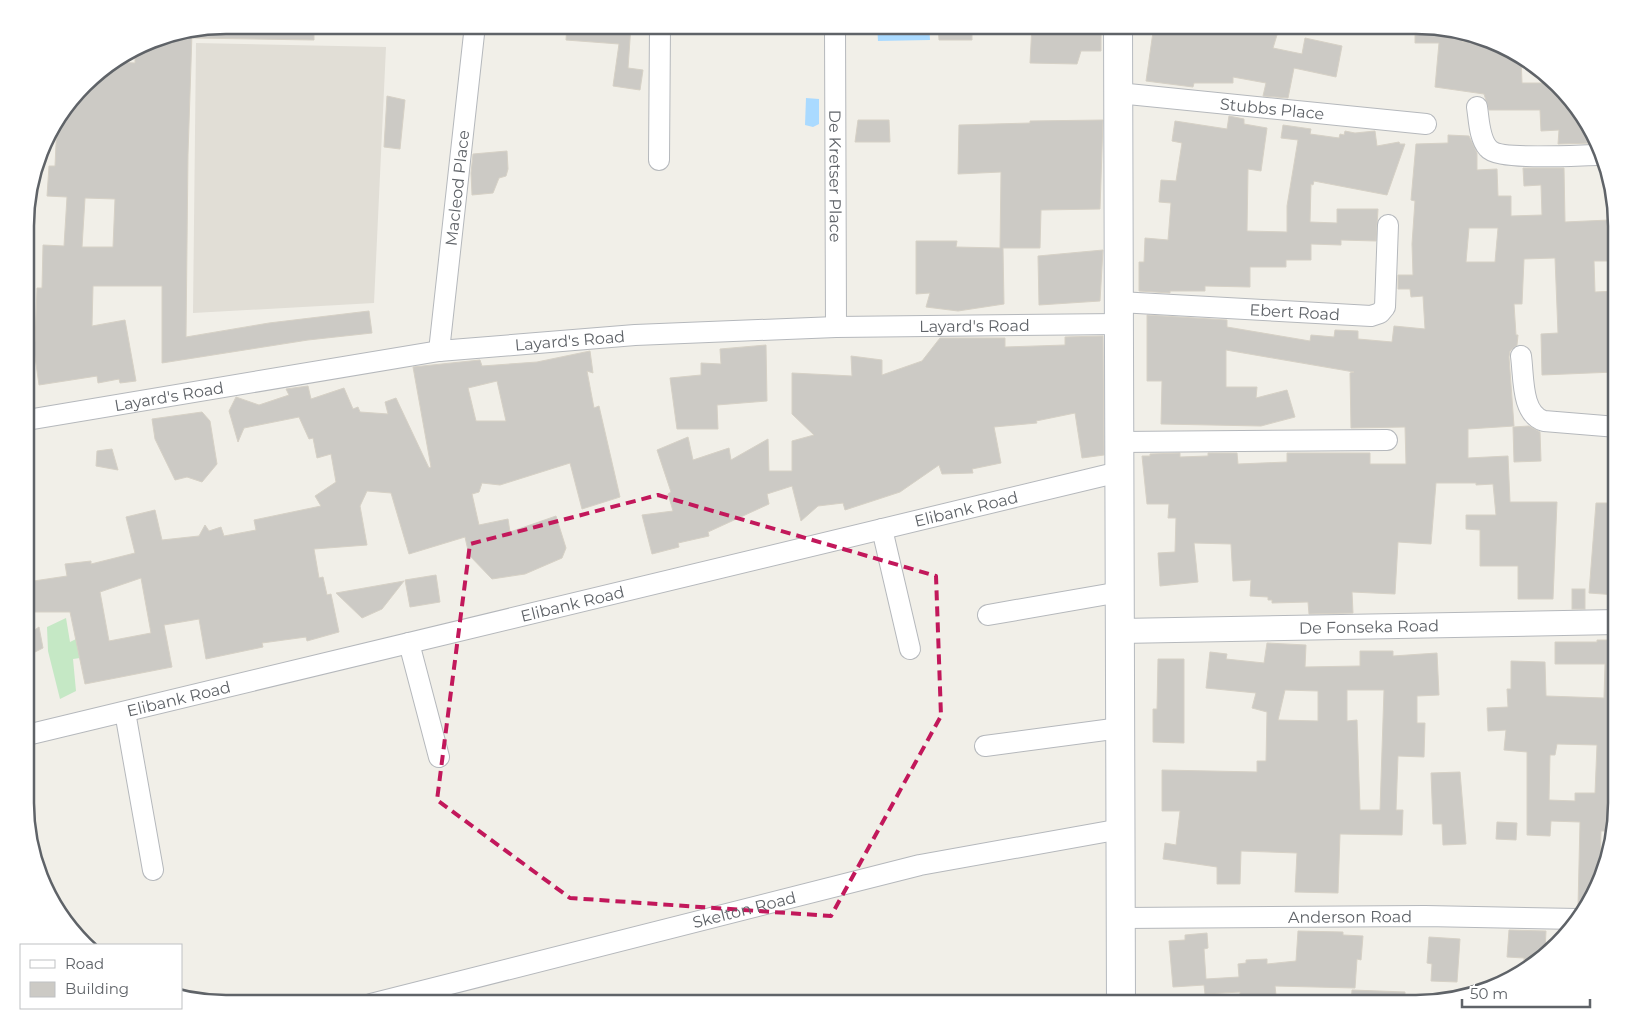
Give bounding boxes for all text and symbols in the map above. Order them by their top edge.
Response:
street label: Stubbs Place [1219,94,1325,123]
street label: De Kretser Place [826,110,845,242]
street label: Macleod Place [441,129,473,247]
street label: Ebert Road [1249,300,1340,324]
street label: Layard's Road [919,315,1030,336]
street label: Layard's Road [514,326,626,354]
street label: Layard's Road [113,378,225,415]
street label: Elibank Road [912,487,1020,530]
street label: Elibank Road [519,582,626,625]
street label: De Fonseka Road [1299,616,1439,637]
street label: Elibank Road [125,677,232,720]
street label: Skelton Road [690,887,798,932]
street label: Anderson Road [1288,907,1412,926]
legend [20,944,182,1009]
text: Road [65,954,104,973]
scale bar [1462,976,1590,1008]
text: Building [65,979,129,998]
text: 50 m [1470,984,1508,1003]

